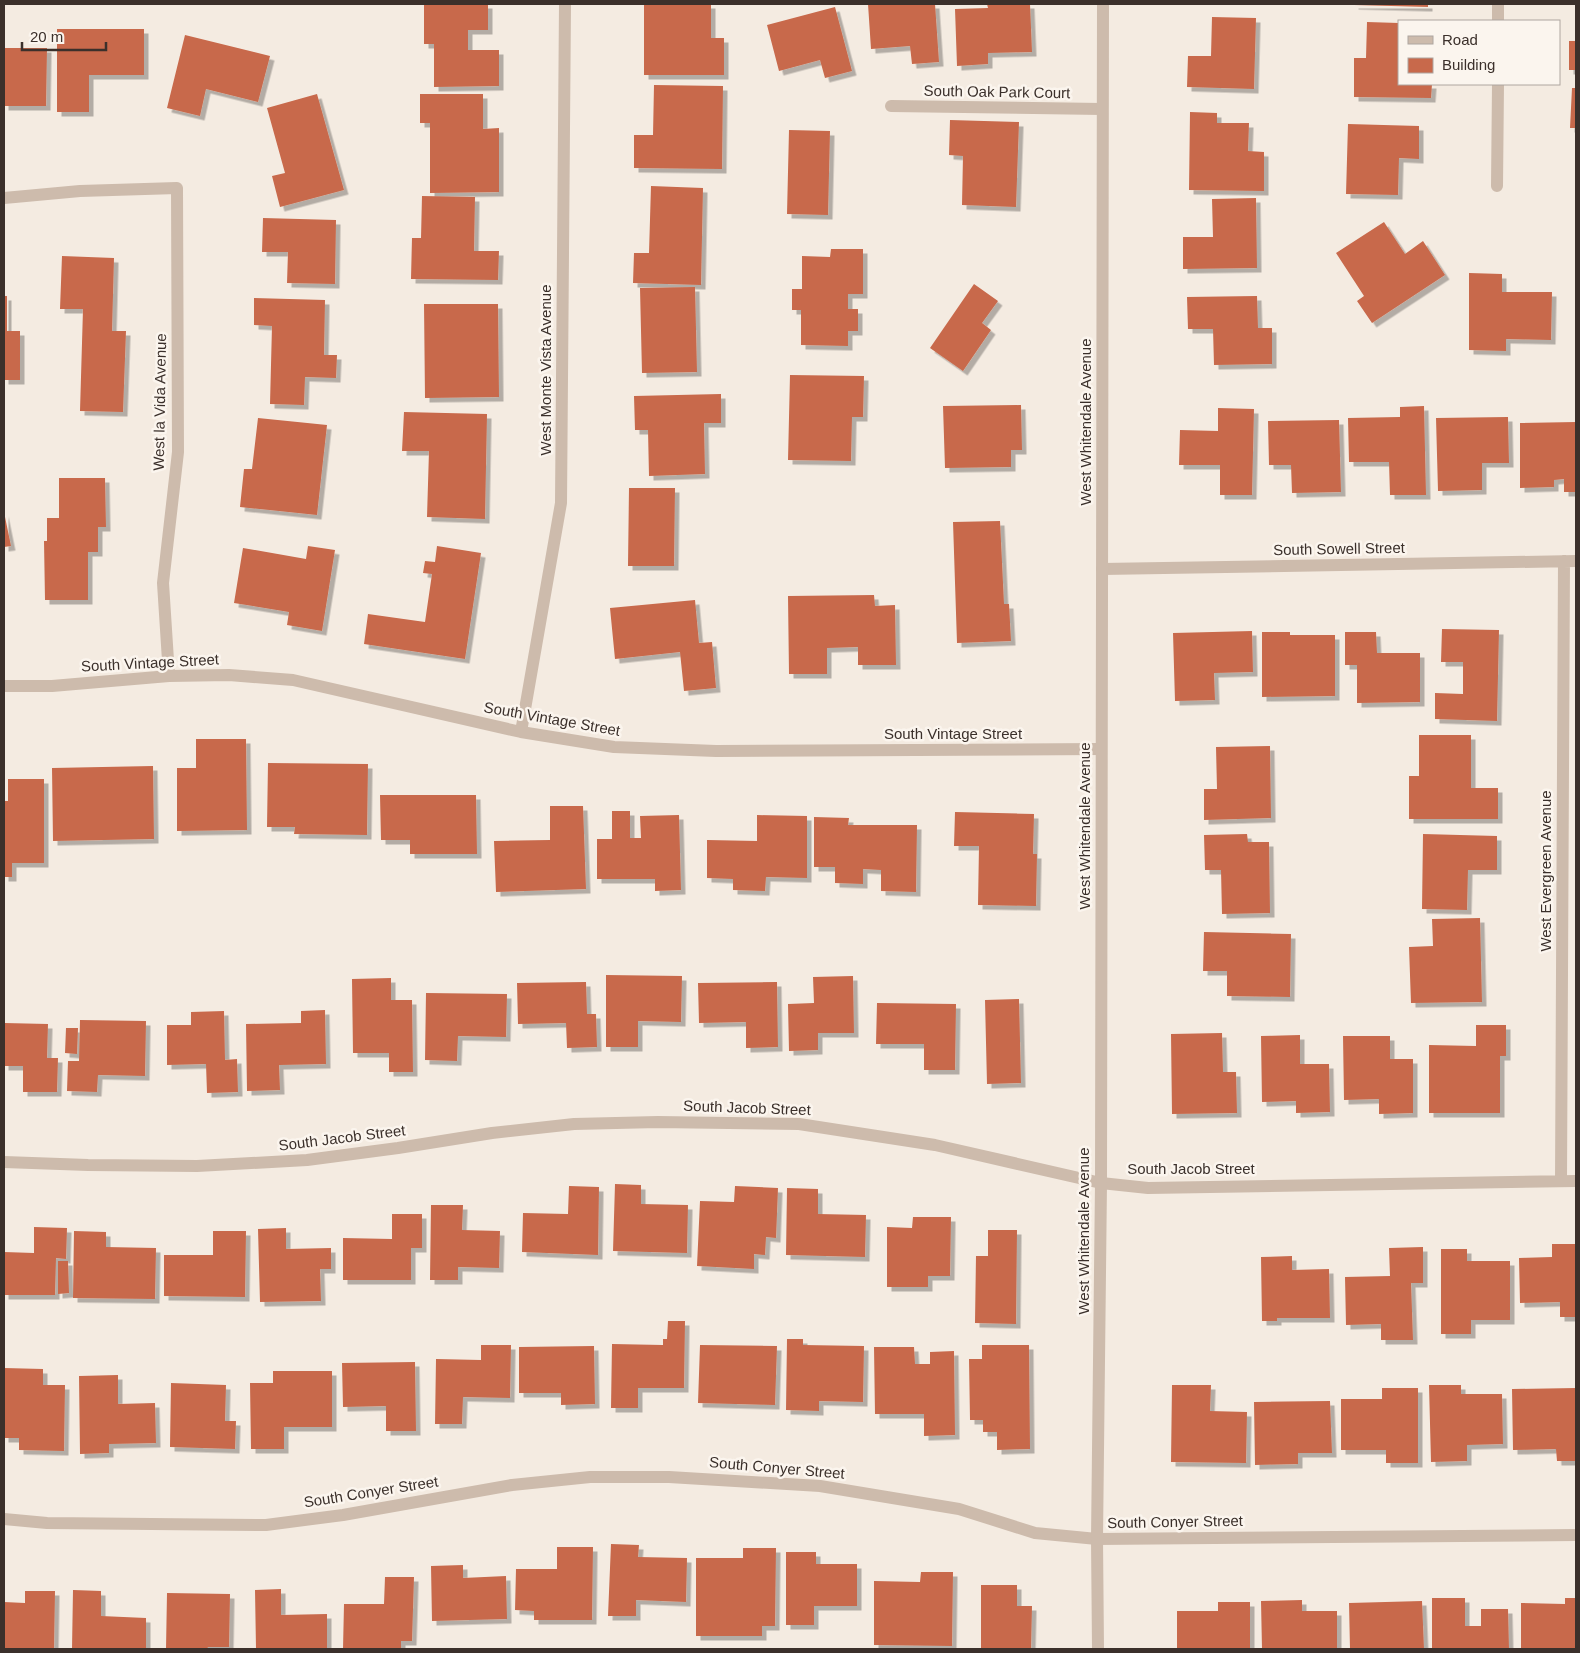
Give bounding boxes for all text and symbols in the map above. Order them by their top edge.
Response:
scale bar [22,20,106,52]
legend [1398,20,1560,85]
text: 20 m [30,28,63,45]
text: Road [1442,31,1478,48]
text: Building [1442,56,1495,73]
street label: South Oak Park Court [924,82,1071,101]
street label: West Monte Vista Avenue [537,285,554,455]
street label: West la Vida Avenue [150,333,169,471]
street label: West Whitendale Avenue [1077,338,1094,506]
street label: South Sowell Street [1273,539,1406,558]
street label: South Vintage Street [81,650,220,675]
street label: South Vintage Street [483,698,622,739]
street label: South Vintage Street [884,725,1023,742]
street label: West Whitendale Avenue [1076,742,1093,910]
street label: West Evergreen Avenue [1537,790,1554,952]
street label: South Jacob Street [683,1097,812,1118]
street label: South Jacob Street [278,1121,407,1154]
street label: West Whitendale Avenue [1075,1147,1092,1315]
street label: South Jacob Street [1127,1160,1256,1177]
street label: South Conyer Street [709,1453,846,1482]
street label: South Conyer Street [302,1472,440,1511]
street label: South Conyer Street [1107,1512,1244,1531]

